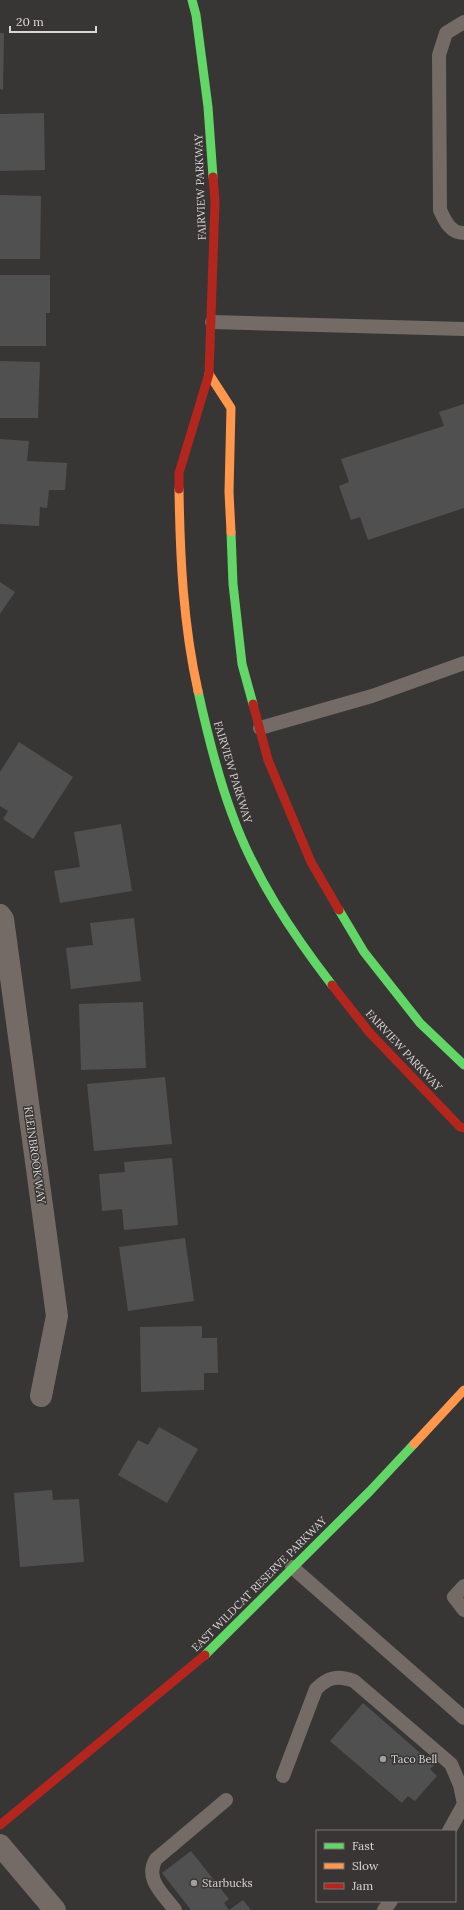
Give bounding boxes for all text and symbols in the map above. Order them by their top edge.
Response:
scale bar [10,8,96,34]
text: 20 m [16,14,44,29]
street label: FAIRVIEW PARKWAY [191,133,209,240]
street label: FAIRVIEW PARKWAY [211,719,256,826]
street label: FAIRVIEW PARKWAY [363,1006,446,1094]
street label: KLEINBROOK WAY [21,1105,49,1206]
street label: EAST WILDCAT RESERVE PARKWAY [189,1513,330,1654]
place label: Taco Bell [391,1752,437,1766]
marker: Taco Bell [378,1754,388,1764]
legend [316,1830,456,1902]
text: Fast [352,1838,375,1853]
text: Slow [352,1858,379,1873]
place label: Starbucks [202,1876,253,1890]
marker: Starbucks [189,1878,199,1888]
text: Jam [351,1878,373,1893]

